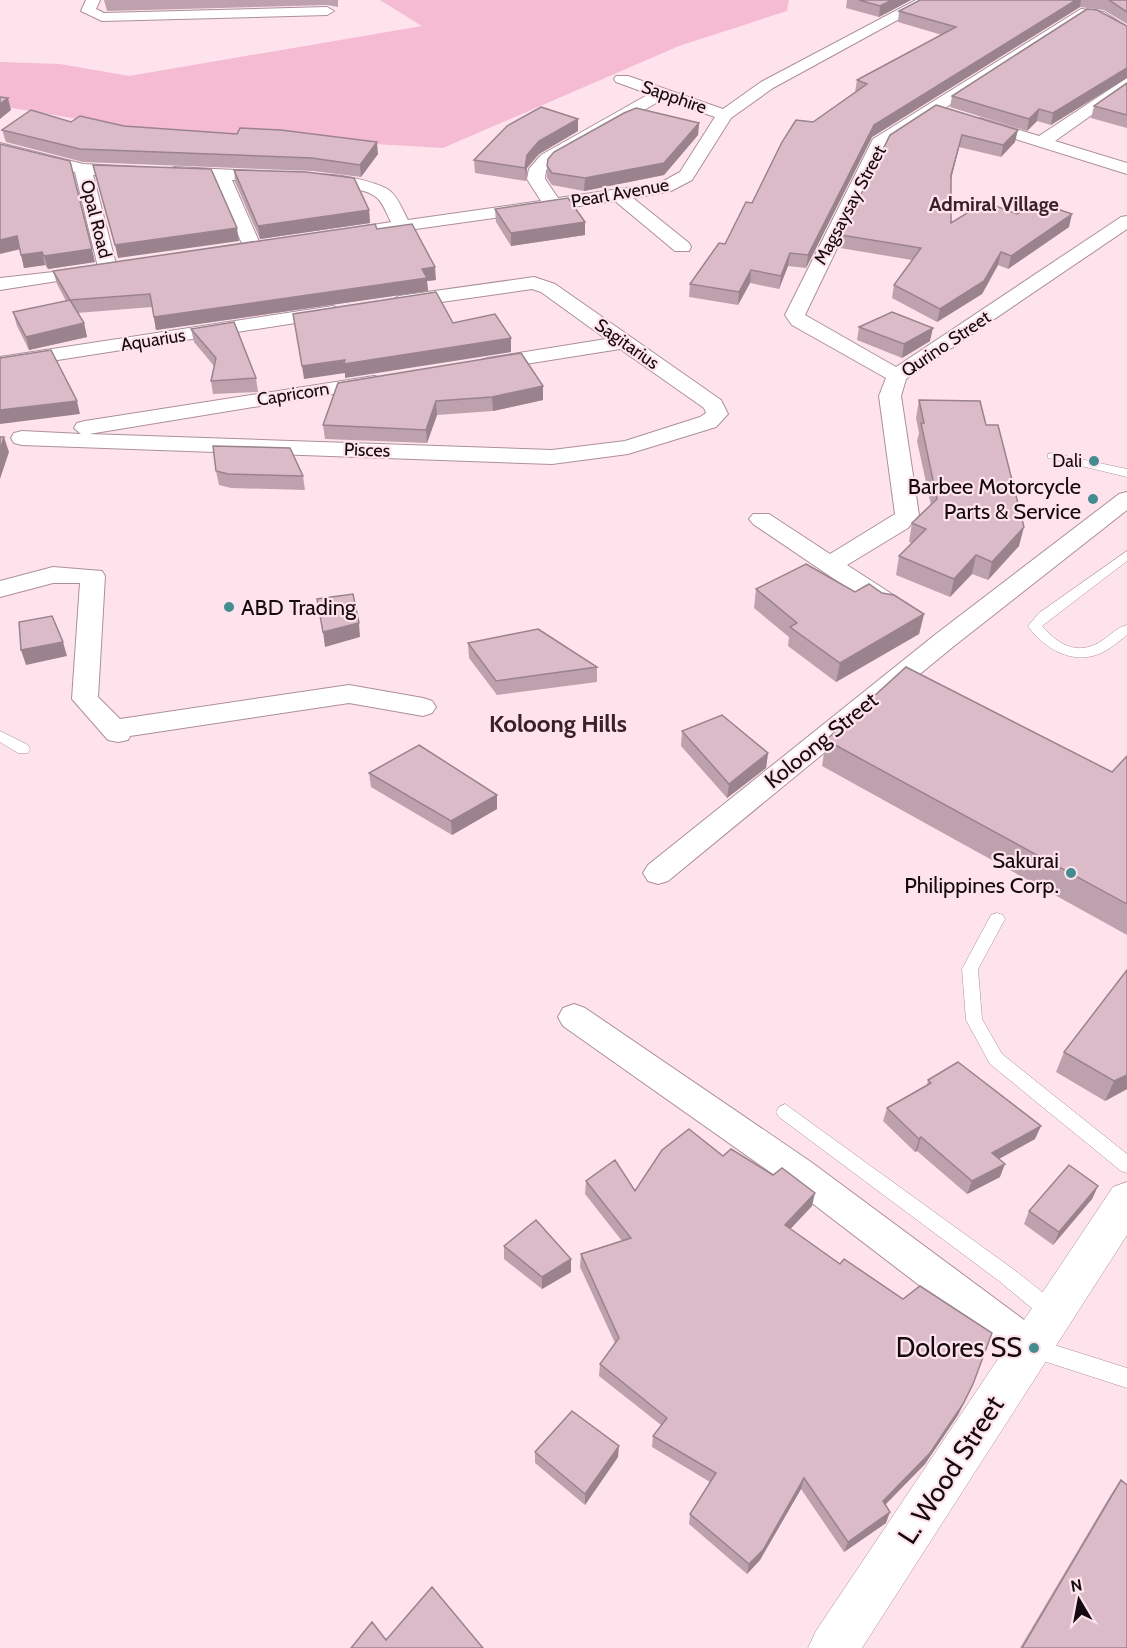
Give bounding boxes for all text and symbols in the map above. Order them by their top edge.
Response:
street label: Sapphire [639,76,709,118]
street label: Magsaysay Street [809,142,891,268]
street label: Pearl Avenue [569,174,671,212]
street label: Opal Road [76,178,116,260]
district label: Admiral Village [929,192,1059,216]
street label: Qurino Street [897,306,995,382]
street label: Sagitarius [591,314,663,374]
street label: Aquarius [119,324,187,356]
street label: Capricorn [255,377,331,411]
street label: Pisces [344,438,390,462]
place label: Dali [1052,450,1082,472]
marker: Dali [1087,454,1101,468]
place label: Barbee Motorcycle Parts & Service [908,473,1081,525]
marker: Barbee Motorcycle Parts & Service [1086,492,1100,506]
place label: ABD Trading [241,594,357,621]
marker: ABD Trading [222,600,236,614]
street label: Koloong Street [759,686,884,794]
district label: Koloong Hills [489,709,627,738]
place label: Sakurai Philippines Corp. [904,847,1059,899]
marker: Sakurai Philippines Corp. [1064,866,1078,880]
place label: Dolores SS [896,1331,1022,1364]
marker: Dolores SS [1027,1341,1041,1355]
street label: L. Wood Street [890,1390,1011,1550]
north arrow [1049,1570,1109,1630]
text: N [1069,1575,1084,1596]

